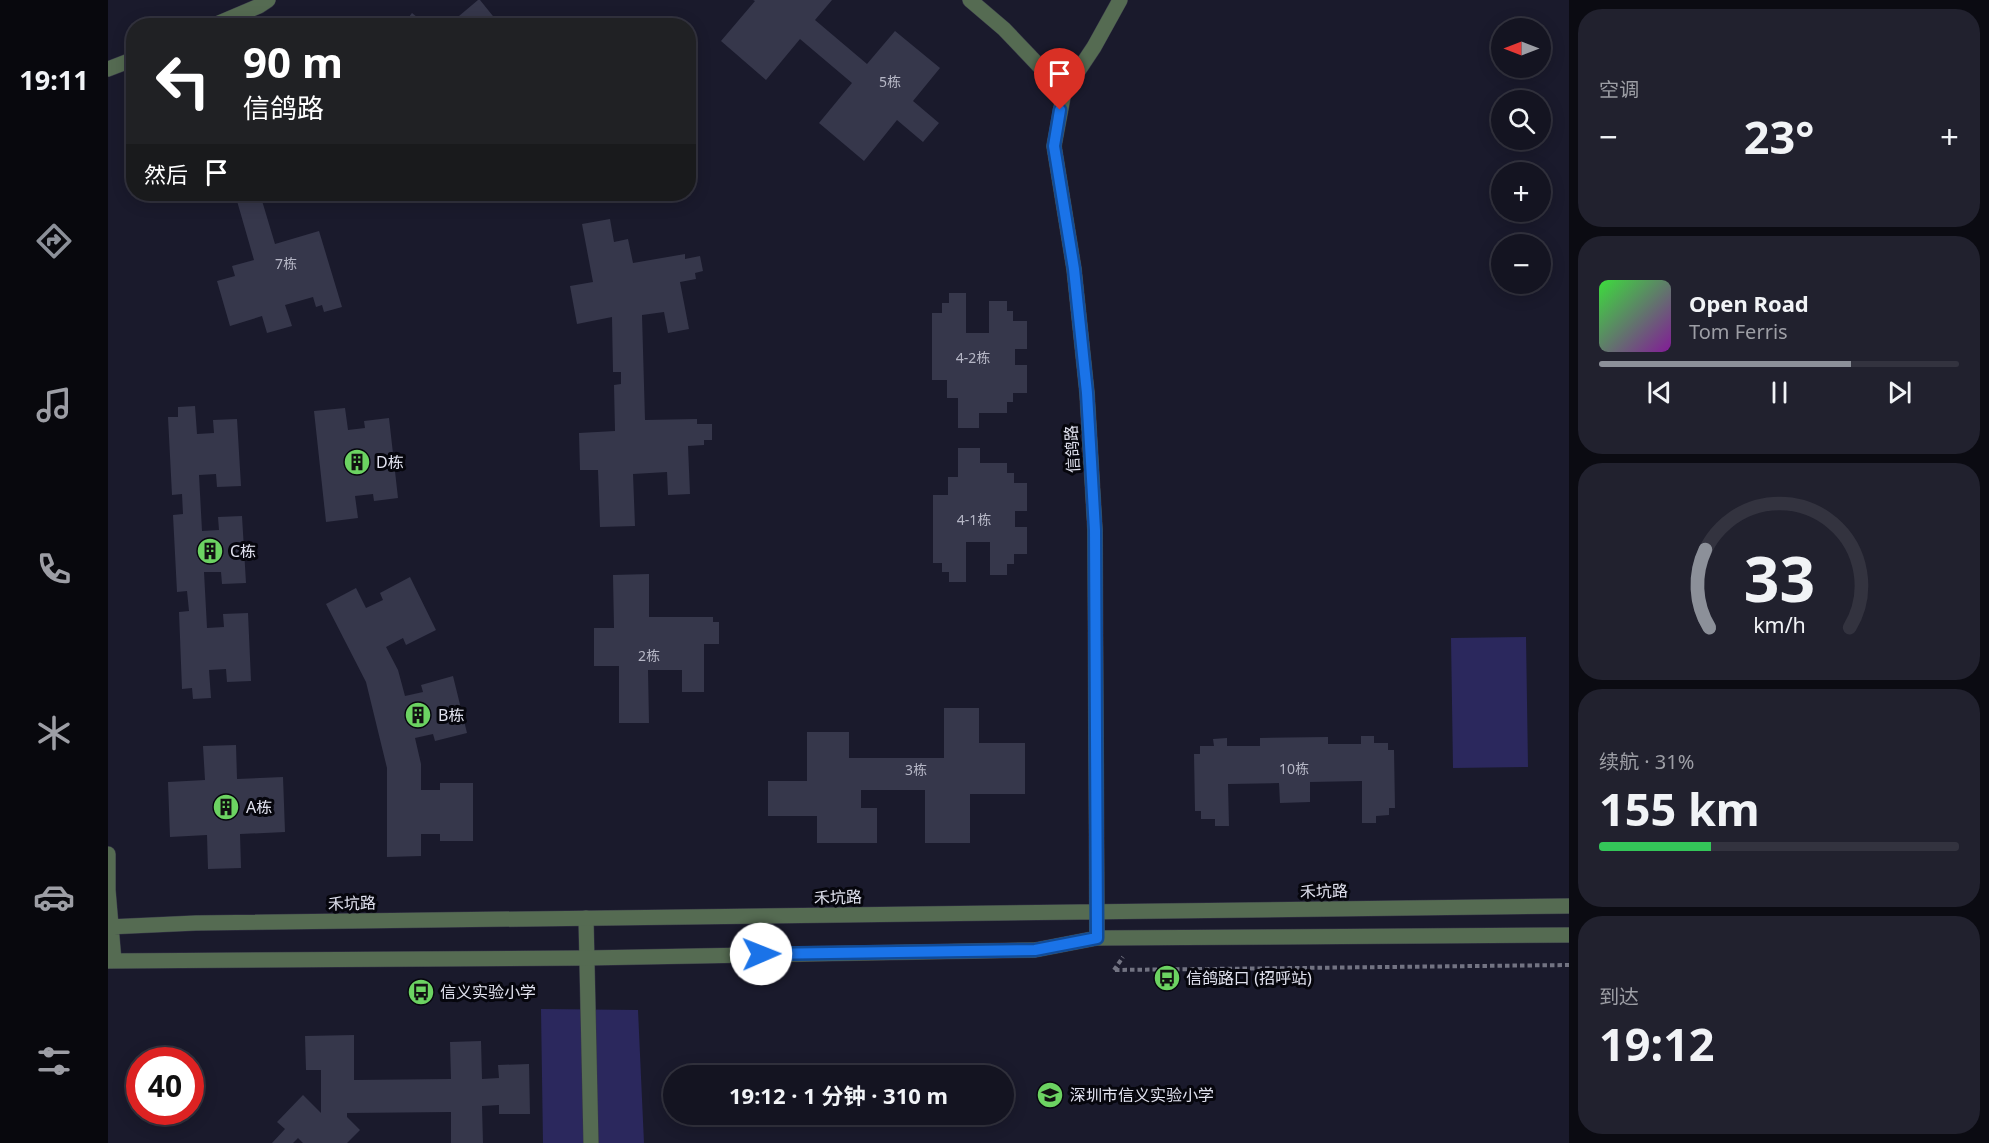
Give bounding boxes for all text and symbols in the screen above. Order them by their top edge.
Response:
north arrow [1491,18,1551,78]
map controls [1491,18,1551,294]
text: 90 m [243,33,343,90]
icon: left [144,42,222,120]
pin [1034,48,1085,110]
icon: arrive [1043,57,1076,90]
text: 19:11 [19,61,89,98]
house number: 5栋 [879,72,901,91]
text: 空调 [1599,76,1639,103]
text: 信鸽路 [243,89,324,126]
button: search [1491,90,1551,150]
text: 23° [1744,106,1814,167]
text: − [1599,114,1618,159]
text: + [1940,114,1959,159]
icon: arrive [200,156,233,189]
text: 然后 [144,159,188,189]
button: + [1491,162,1551,222]
icon: directions [33,220,75,262]
button: − [1491,234,1551,294]
house number: 7栋 [275,254,297,273]
text: Open Road [1689,288,1809,318]
text: Tom Ferris [1689,318,1788,345]
house number: 4-2栋 [956,348,990,367]
icon: previous [1643,376,1676,409]
icon: pause [1763,376,1796,409]
icon: next [1883,376,1916,409]
icon: music [33,384,75,426]
street label: 信鸽路 [1060,424,1084,474]
building icon: D栋 [342,447,372,477]
place label: D栋 [376,451,404,473]
house number: 4-1栋 [957,510,991,529]
building icon: C栋 [195,536,225,566]
text: 33 [1743,536,1815,621]
place label: C栋 [230,540,256,562]
icon: phone [33,548,75,590]
text: km/h [1753,611,1805,640]
house number: 2栋 [638,646,660,665]
building icon: B栋 [403,700,433,730]
place label: B栋 [438,704,464,726]
icon: climate [33,712,75,754]
text: 续航 · 31% [1599,748,1694,775]
house number: 10栋 [1279,759,1309,778]
house number: 3栋 [905,760,927,779]
text: 155 km [1599,778,1760,839]
building icon: A栋 [211,792,241,822]
place label: A栋 [246,796,272,818]
icon: car [33,876,75,918]
street label: 禾坑路 [1300,880,1348,902]
street label: 禾坑路 [814,886,862,908]
street label: 禾坑路 [328,892,376,914]
position arrow [729,922,793,986]
bus stop icon: 信鸽路口 (招呼站) [1152,963,1182,993]
place label: 信鸽路口 (招呼站) [1186,967,1312,989]
bus stop icon: 信义实验小学 [406,977,436,1007]
place label: 信义实验小学 [440,981,536,1003]
text: 到达 [1599,983,1639,1010]
text: 19:12 [1599,1013,1715,1074]
icon: filters [33,1040,75,1082]
speed limit sign: 40 [126,1047,204,1125]
text: 19:12 · 1 分钟 · 310 m [729,1080,948,1110]
school or university icon: 深圳市信义实验小学 [1035,1080,1065,1110]
place label: 深圳市信义实验小学 [1070,1084,1214,1106]

